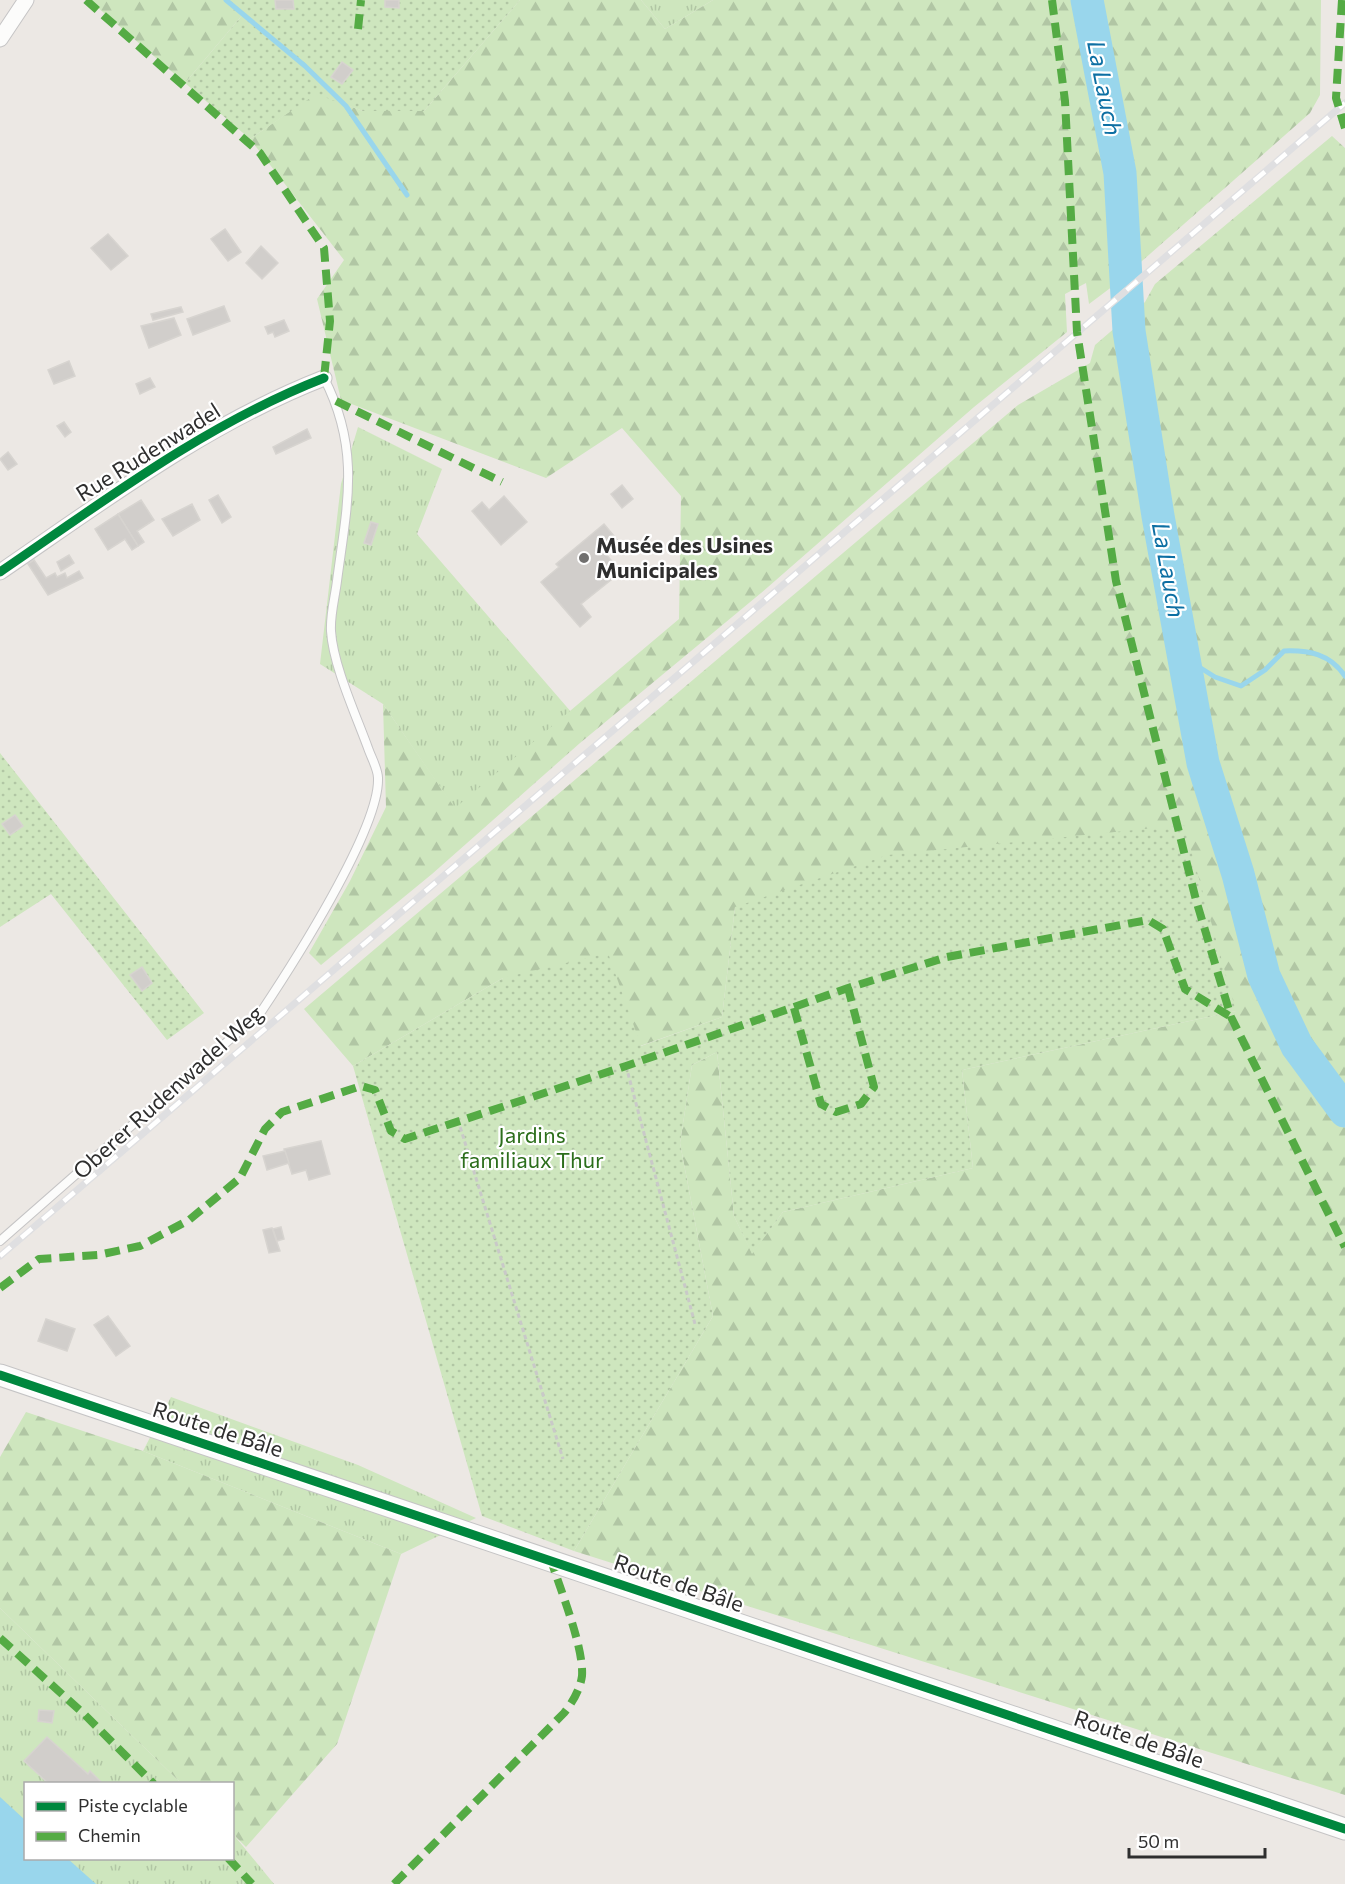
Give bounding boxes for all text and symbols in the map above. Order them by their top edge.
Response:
water label: La Lauch [1082,38,1129,138]
street label: Rue Rudenwadel [71,396,225,507]
water label: La Lauch [1147,520,1192,620]
place label: Musée des Usines Municipales [596,531,773,583]
marker: Musée des Usines Municipales [577,551,591,565]
street label: Oberer Rudenwadel Weg [67,999,268,1184]
park label: Jardins familiaux Thur [460,1121,604,1173]
street label: Route de Bâle [150,1395,287,1462]
street label: Route de Bâle [611,1548,748,1617]
street label: Route de Bâle [1071,1704,1208,1773]
legend [24,1782,234,1860]
text: Piste cyclable [78,1794,188,1816]
scale bar [1129,1821,1266,1859]
text: Chemin [78,1824,141,1846]
text: 50 m [1138,1830,1179,1852]

